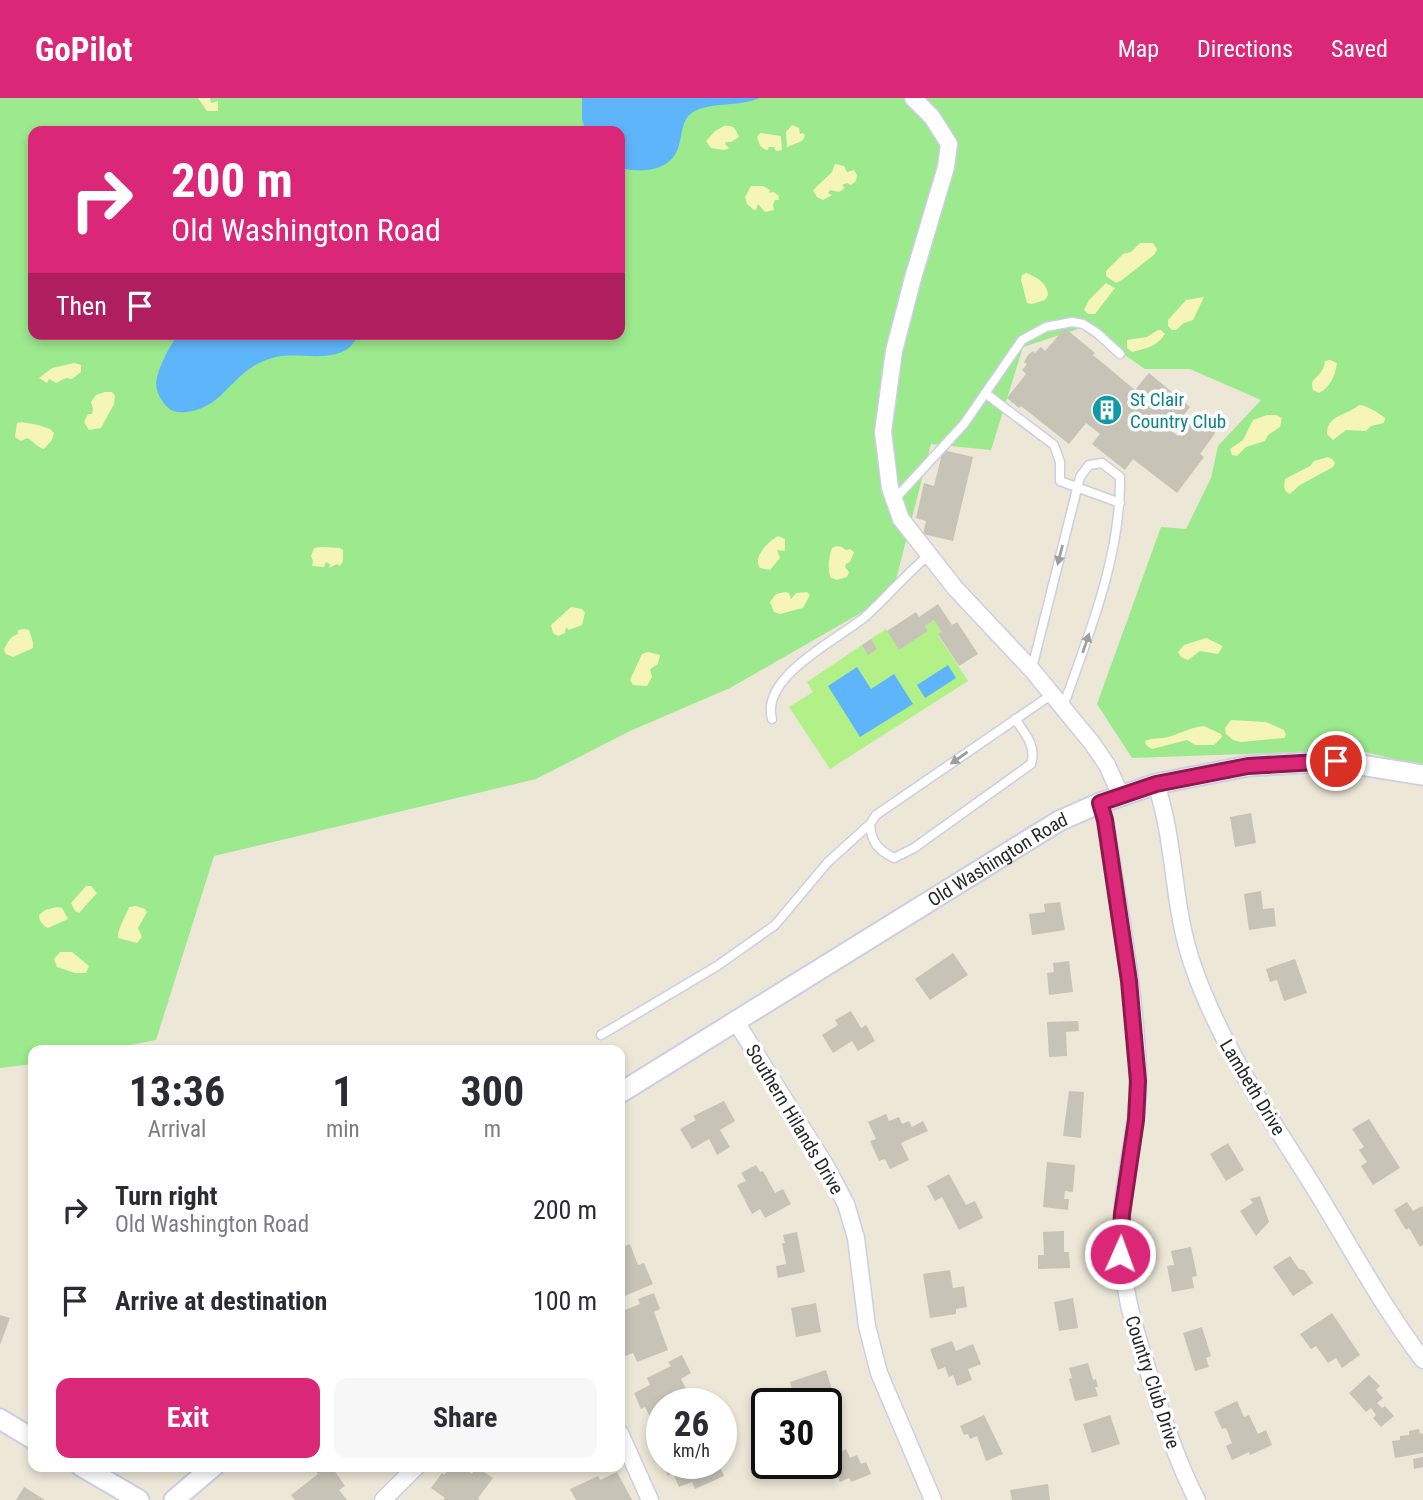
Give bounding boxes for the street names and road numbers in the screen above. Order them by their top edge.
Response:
street label: Old Washington Road [923,808,1071,912]
street label: Lambeth Drive [1215,1035,1290,1139]
street label: Southern Hilands Drive [741,1040,848,1198]
street label: Country Club Drive [1120,1313,1185,1452]

